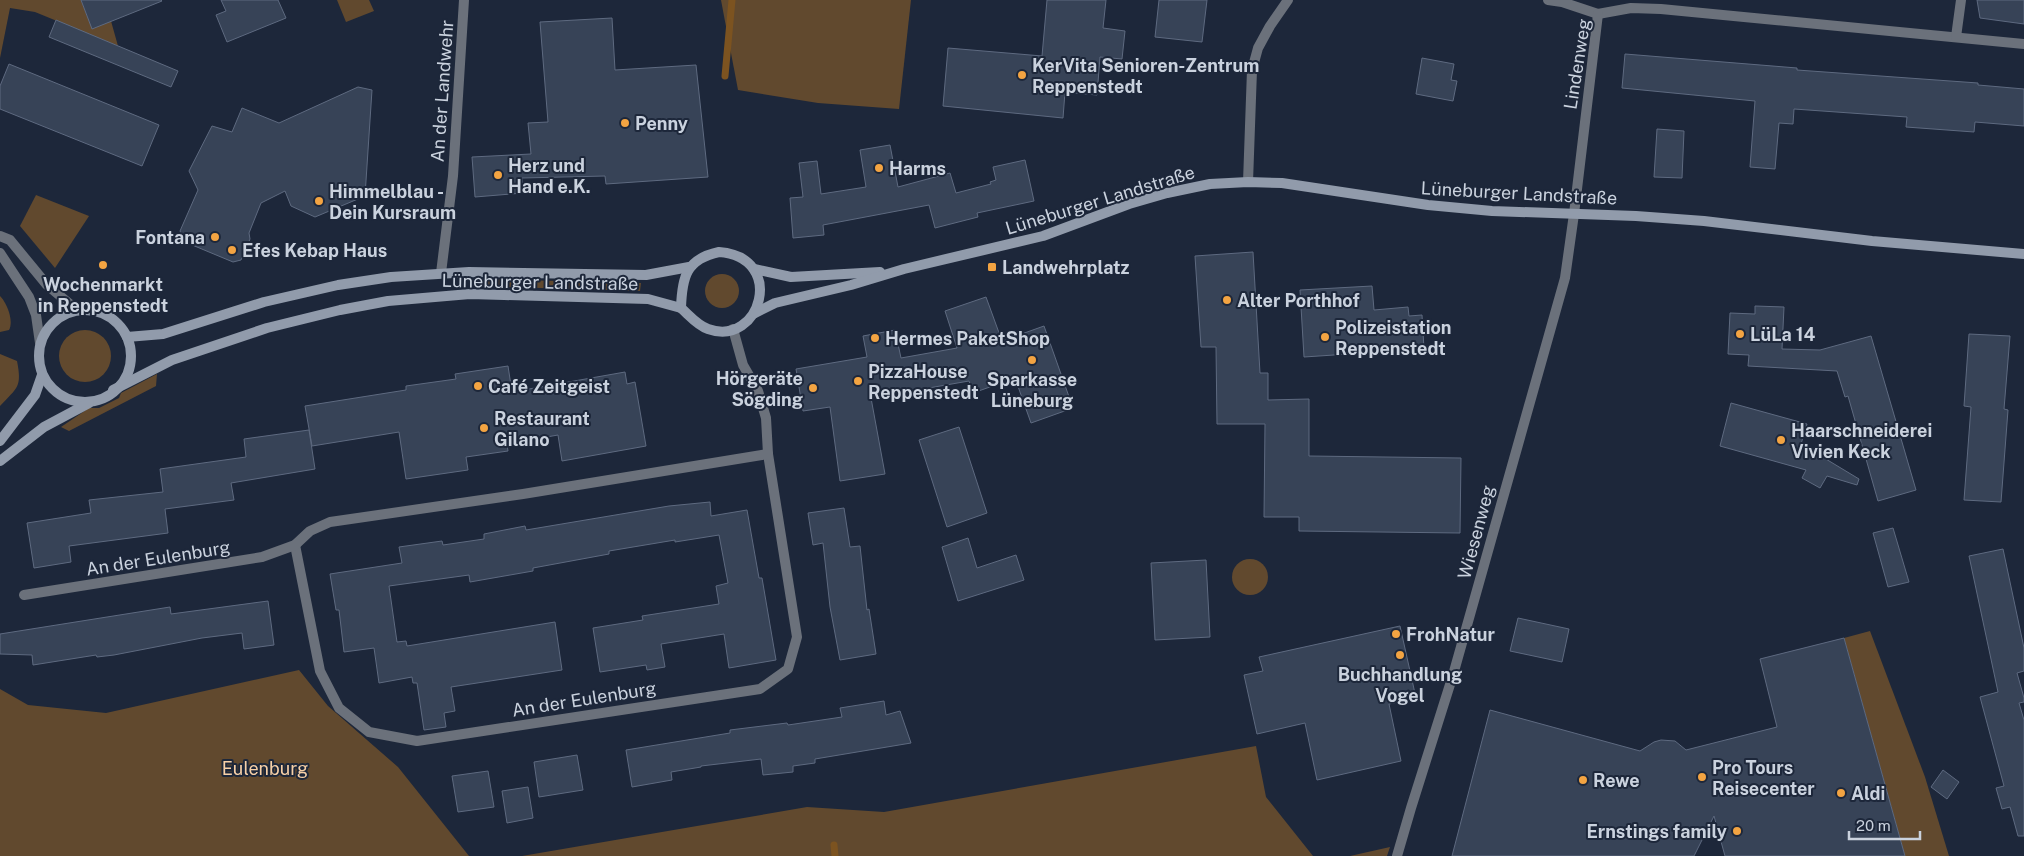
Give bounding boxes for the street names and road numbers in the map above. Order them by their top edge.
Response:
street label: Lindenweg [1559,17,1595,111]
street label: An der Landwehr [427,19,457,163]
street label: Lüneburger Landstraße [1003,161,1197,239]
street label: Lüneburger Landstraße [1420,177,1618,209]
street label: Lüneburger Landstraße [441,270,639,294]
street label: Wiesenweg [1453,483,1499,581]
street label: An der Eulenburg [84,536,232,580]
street label: An der Eulenburg [510,677,658,721]

